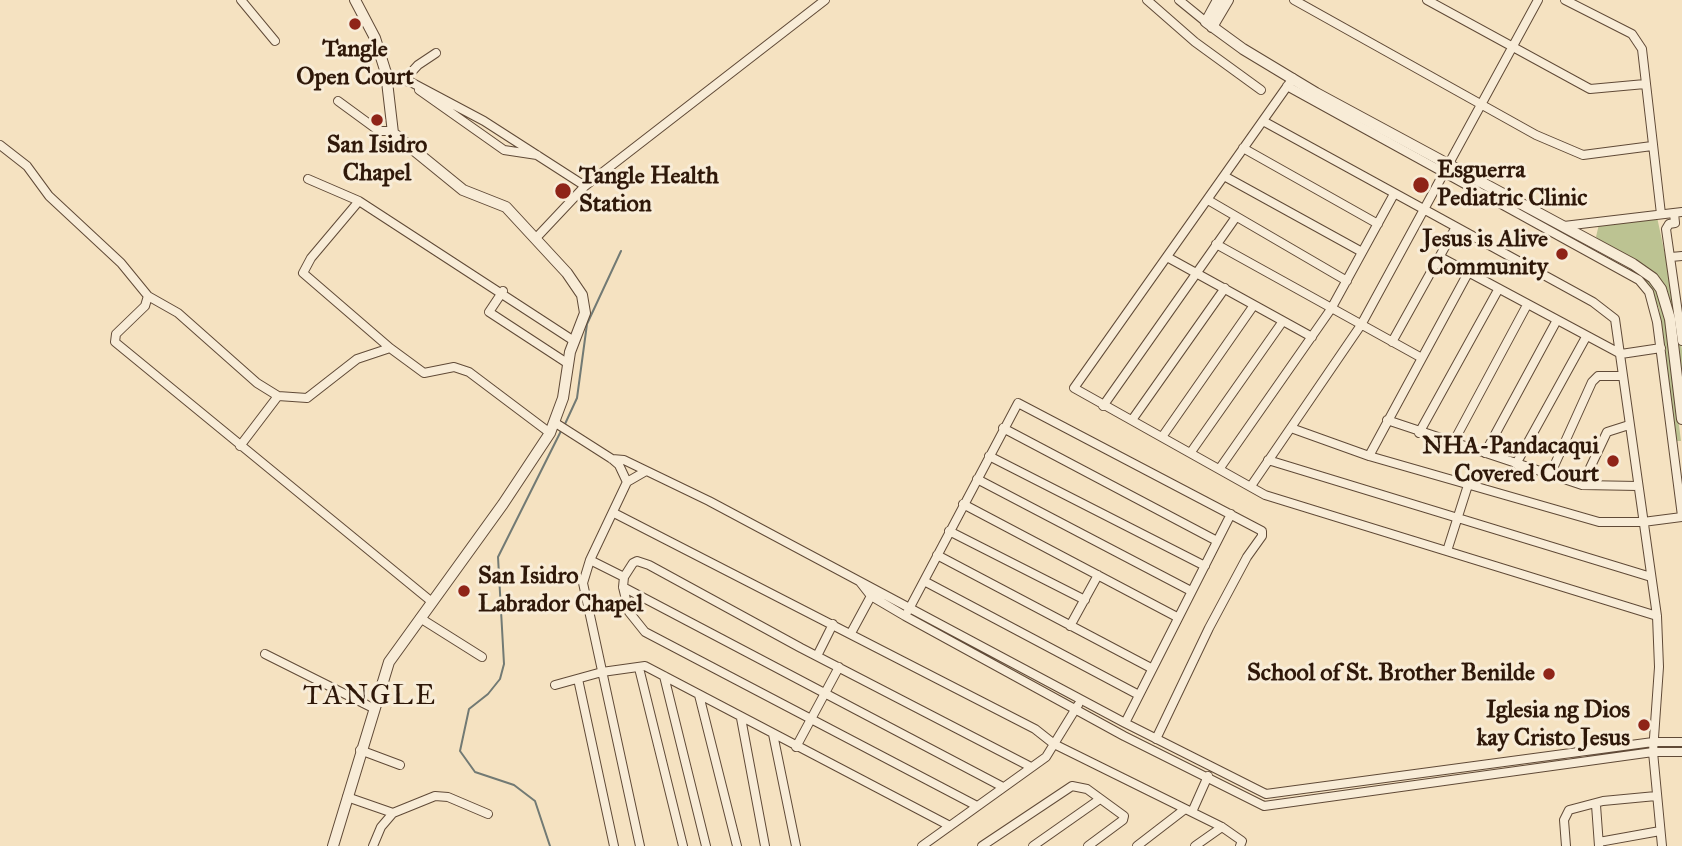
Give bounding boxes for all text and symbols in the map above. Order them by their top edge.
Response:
marker: Tangle Open Court [347,16,363,32]
place label: Tangle Open Court [296,36,414,92]
marker: San Isidro Chapel [369,112,385,128]
place label: San Isidro Chapel [327,132,427,188]
place label: Esguerra Pediatric Clinic [1437,157,1587,213]
place label: Tangle Health Station [579,163,719,219]
marker: Esguerra Pediatric Clinic [1411,175,1431,195]
marker: Tangle Health Station [553,181,573,201]
place label: Jesus is Alive Community [1423,226,1548,282]
marker: Jesus is Alive Community [1554,246,1570,262]
place label: NHA-Pandacaqui Covered Court [1422,433,1599,489]
marker: NHA-Pandacaqui Covered Court [1605,453,1621,469]
place label: San Isidro Labrador Chapel [478,563,643,619]
marker: San Isidro Labrador Chapel [456,583,472,599]
place label: School of St. Brother Benilde [1247,660,1535,688]
marker: School of St. Brother Benilde [1541,666,1557,682]
district label: TANGLE [304,680,436,714]
place label: Iglesia ng Dios kay Cristo Jesus [1476,697,1630,753]
marker: Iglesia ng Dios kay Cristo Jesus [1636,717,1652,733]

